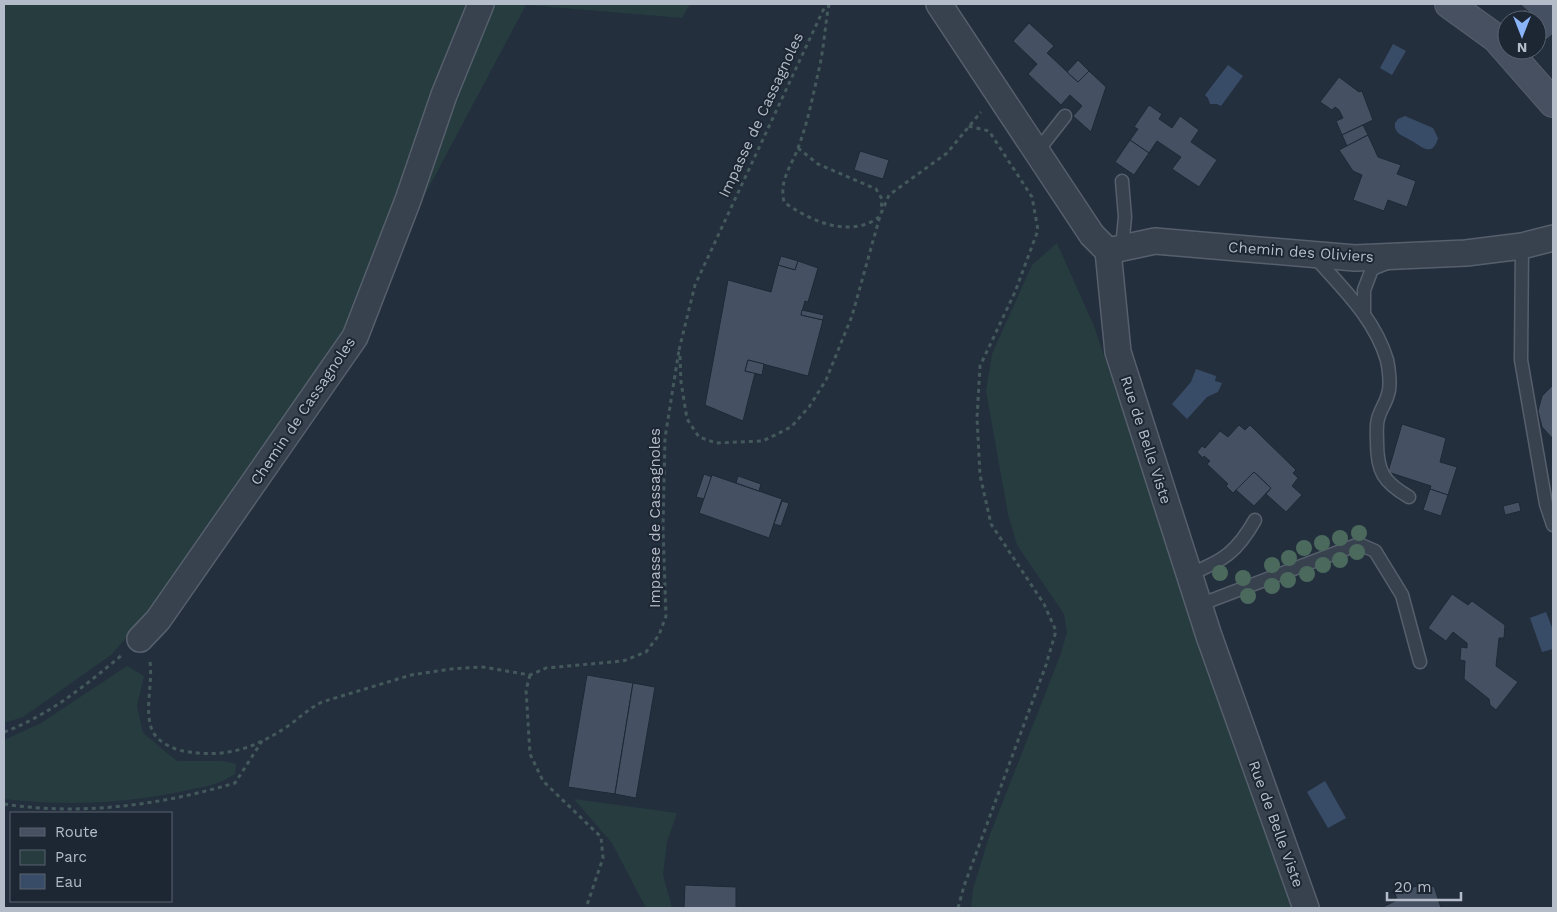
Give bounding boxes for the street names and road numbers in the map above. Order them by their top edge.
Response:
street label: Impasse de Cassagnoles [715,30,807,200]
street label: Chemin des Oliviers [1228,238,1375,266]
street label: Chemin de Cassagnoles [247,334,359,488]
street label: Rue de Belle Viste [1117,374,1175,506]
street label: Impasse de Cassagnoles [646,428,664,608]
street label: Rue de Belle Viste [1245,758,1307,890]

